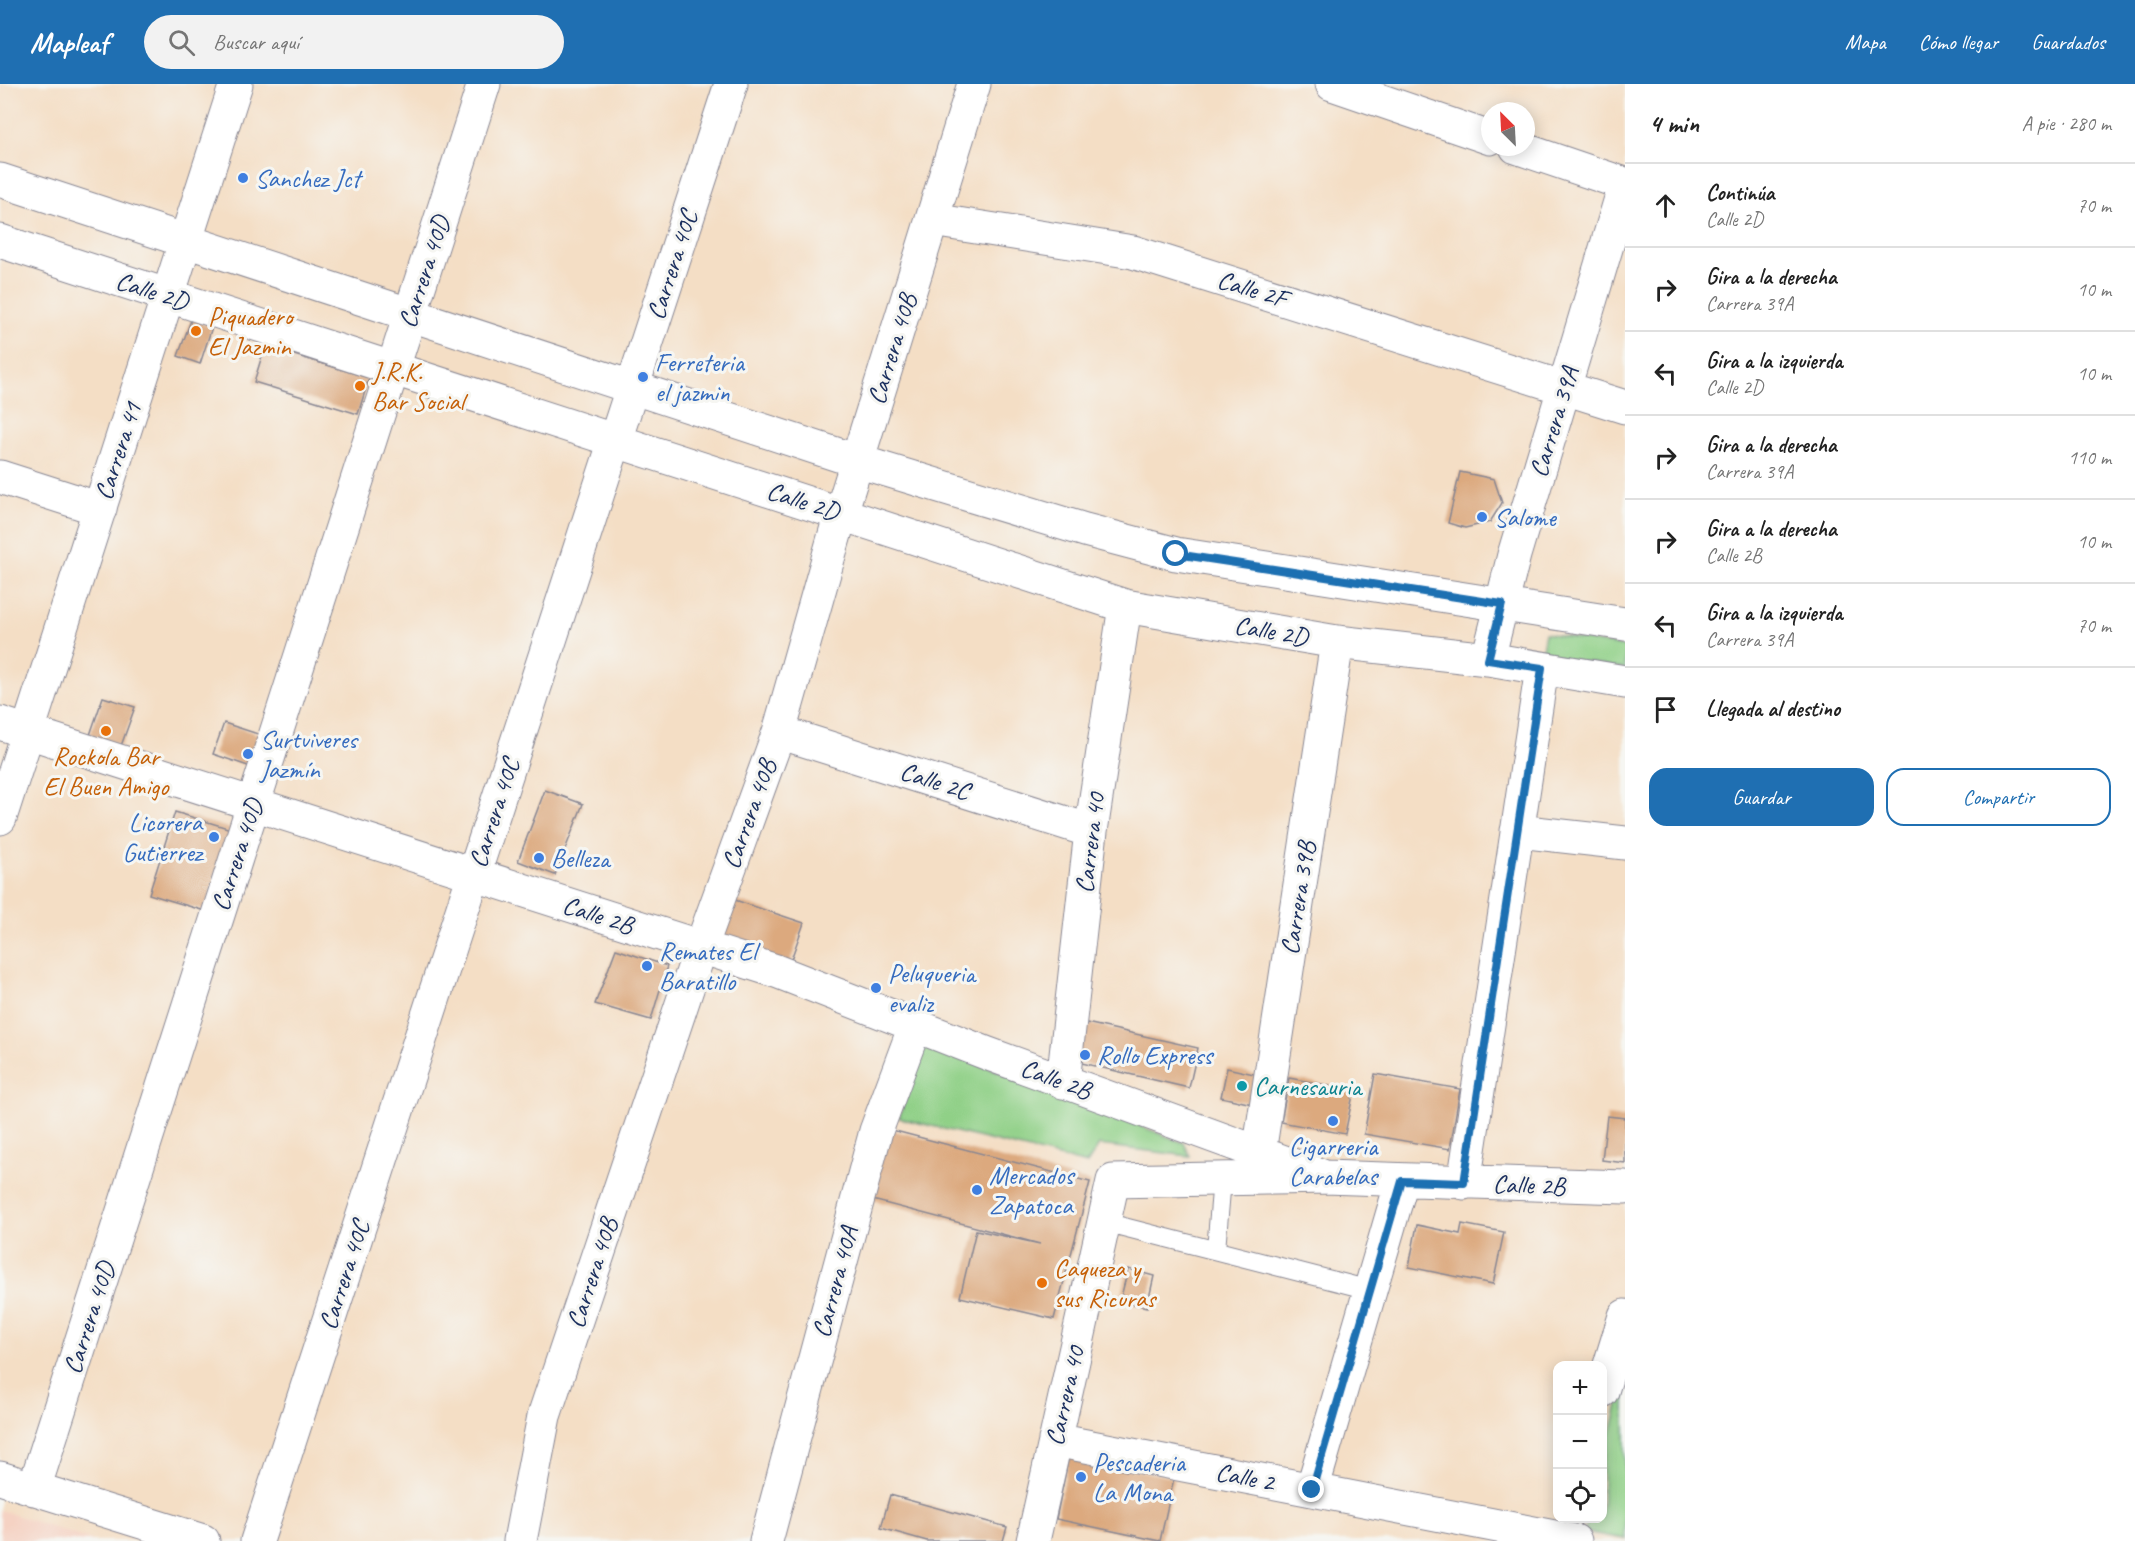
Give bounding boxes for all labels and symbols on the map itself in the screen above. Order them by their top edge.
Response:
north arrow [1481,102,1535,156]
place label: Sanchez Jct [255,162,363,195]
marker: Sanchez Jct [236,171,250,185]
street label: Carrera 40C [639,204,706,324]
street label: Carrera 40D [390,210,458,332]
street label: Calle 2F [1213,263,1296,317]
street label: Calle 2D [112,264,194,319]
street label: Carrera 40B [860,288,925,408]
place label: Piquadero El Jazmin [208,300,295,363]
marker: Piquadero El Jazmin [189,324,203,338]
place label: Ferreteria el jazmin [655,346,745,409]
place label: J.R.K. Bar Social [370,355,469,418]
street label: Carrera 39A [1522,361,1587,481]
marker: Ferreteria el jazmin [636,370,650,384]
marker: J.R.K. Bar Social [353,379,367,393]
street label: Carrera 41 [87,397,150,504]
street label: Calle 2D [763,474,845,529]
place label: Salome [1494,501,1557,534]
marker: Salome [1475,510,1489,524]
route start [1162,540,1188,566]
street label: Calle 2D [1232,608,1312,654]
place label: Surtviveres Jazmín [258,723,359,786]
marker: Rockola Bar El Buen Amigo [99,724,113,738]
place label: Rockola Bar El Buen Amigo [44,740,170,803]
marker: Surtviveres Jazmín [241,747,255,761]
street label: Carrera 40C [461,752,528,872]
street label: Carrera 40B [714,753,785,873]
street label: Calle 2C [896,754,977,809]
street label: Carrera 40 [1067,789,1113,895]
street label: Carrera 40D [203,793,271,915]
place label: Licorera Gutierrez [122,806,205,869]
marker: Licorera Gutierrez [207,830,221,844]
street label: Carrera 39B [1273,838,1323,957]
place label: Belleza [551,842,612,875]
marker: Belleza [532,851,546,865]
street label: Calle 2B [558,888,639,942]
place label: Remates El Baratillo [659,935,761,998]
place label: Peluqueria evaliz [888,957,977,1020]
marker: Remates El Baratillo [640,959,654,973]
marker: Peluqueria evaliz [869,981,883,995]
place label: Rollo Express [1097,1039,1214,1072]
marker: Rollo Express [1078,1048,1092,1062]
street label: Calle 2B [1016,1051,1097,1107]
place label: Carnesauria [1254,1070,1364,1103]
marker: Carnesauria [1235,1079,1249,1093]
marker: Cigarreria Carabelas [1326,1114,1340,1128]
place label: Cigarreria Carabelas [1289,1130,1379,1193]
place label: Mercados Zapatoca [989,1159,1075,1222]
street label: Calle 2B [1492,1167,1567,1203]
marker: Mercados Zapatoca [970,1183,984,1197]
street label: Carrera 40B [559,1212,626,1332]
street label: Carrera 40C [311,1214,378,1334]
street label: Carrera 40A [804,1221,866,1341]
place label: Caqueza y sus Ricuras [1054,1252,1157,1315]
street label: Carrera 40D [55,1256,123,1378]
marker: Caqueza y sus Ricuras [1035,1276,1049,1290]
street label: Carrera 40 [1038,1341,1093,1449]
place label: Pescaderia La Mona [1093,1446,1186,1509]
street label: Calle 2 [1213,1455,1279,1499]
marker: Pescaderia La Mona [1074,1470,1088,1484]
route end [1298,1476,1324,1502]

